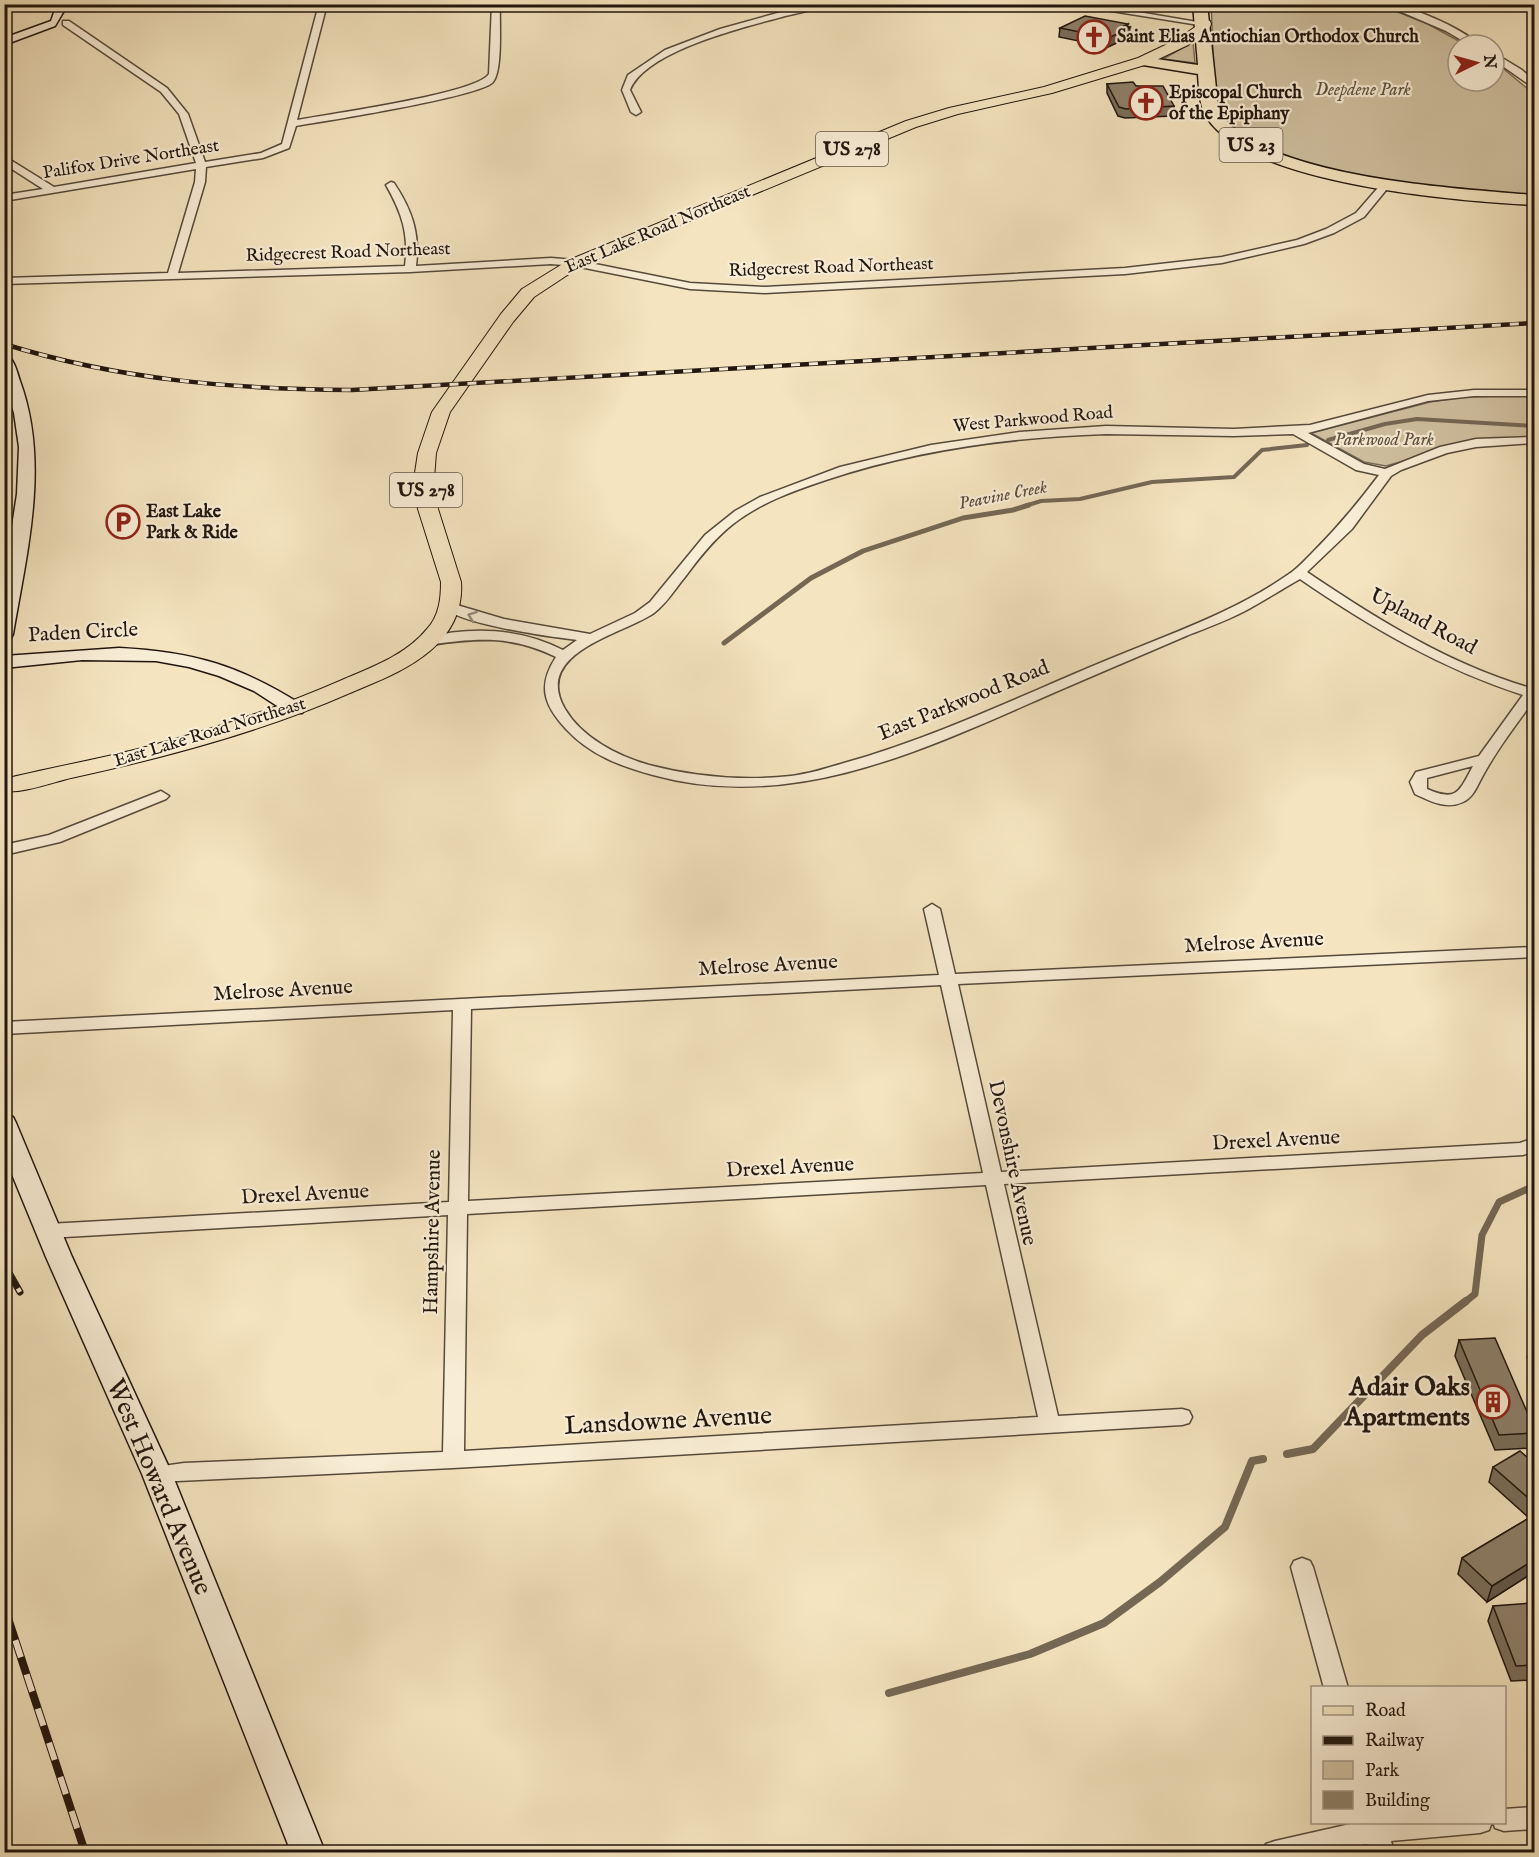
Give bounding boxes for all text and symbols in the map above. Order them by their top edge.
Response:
church icon: Saint Elias Antiochian Orthodox Church [1076,19,1112,55]
place label: Saint Elias Antiochian Orthodox Church [1117,26,1419,49]
north arrow [1446,33,1506,93]
text: N [1478,53,1500,70]
park label: Deepdene Park [1315,79,1411,102]
place label: Episcopal Church of the Epiphany [1169,82,1302,126]
church icon: Episcopal Church of the Epiphany [1128,85,1164,121]
road number: US 23 [1220,128,1282,162]
road number: US 278 [816,132,888,166]
street label: Palifox Drive Northeast [41,135,221,185]
street label: East Lake Road Northeast [562,181,754,279]
street label: Ridgecrest Road Northeast [245,238,451,268]
street label: Ridgecrest Road Northeast [728,253,934,283]
street label: West Parkwood Road [952,402,1114,438]
park label: Parkwood Park [1334,429,1434,452]
road number: US 278 [390,473,462,507]
water label: Peavine Creek [957,476,1049,516]
place label: East Lake Park & Ride [146,501,239,545]
parking icon: East Lake Park & Ride [105,504,141,540]
street label: Upland Road [1365,582,1482,662]
one-way arrow [467,610,478,623]
street label: Paden Circle [27,617,139,649]
street label: East Parkwood Road [875,654,1054,748]
street label: East Lake Road Northeast [111,693,309,773]
street label: Melrose Avenue [1184,926,1325,960]
street label: Melrose Avenue [698,949,839,983]
street label: Melrose Avenue [213,974,354,1008]
street label: Devonshire Avenue [981,1078,1043,1248]
street label: Drexel Avenue [1211,1124,1341,1158]
street label: Hampshire Avenue [418,1149,448,1315]
street label: Drexel Avenue [725,1151,855,1185]
street label: Drexel Avenue [240,1178,370,1212]
place label: Adair Oaks Apartments [1344,1371,1470,1434]
street label: West Howard Avenue [99,1374,219,1600]
building icon: Adair Oaks Apartments [1475,1384,1511,1420]
street label: Lansdowne Avenue [563,1399,773,1443]
legend [1311,1686,1506,1824]
text: Road [1365,1700,1406,1723]
text: Railway [1365,1730,1424,1753]
text: Park [1365,1760,1400,1783]
text: Building [1365,1790,1430,1813]

